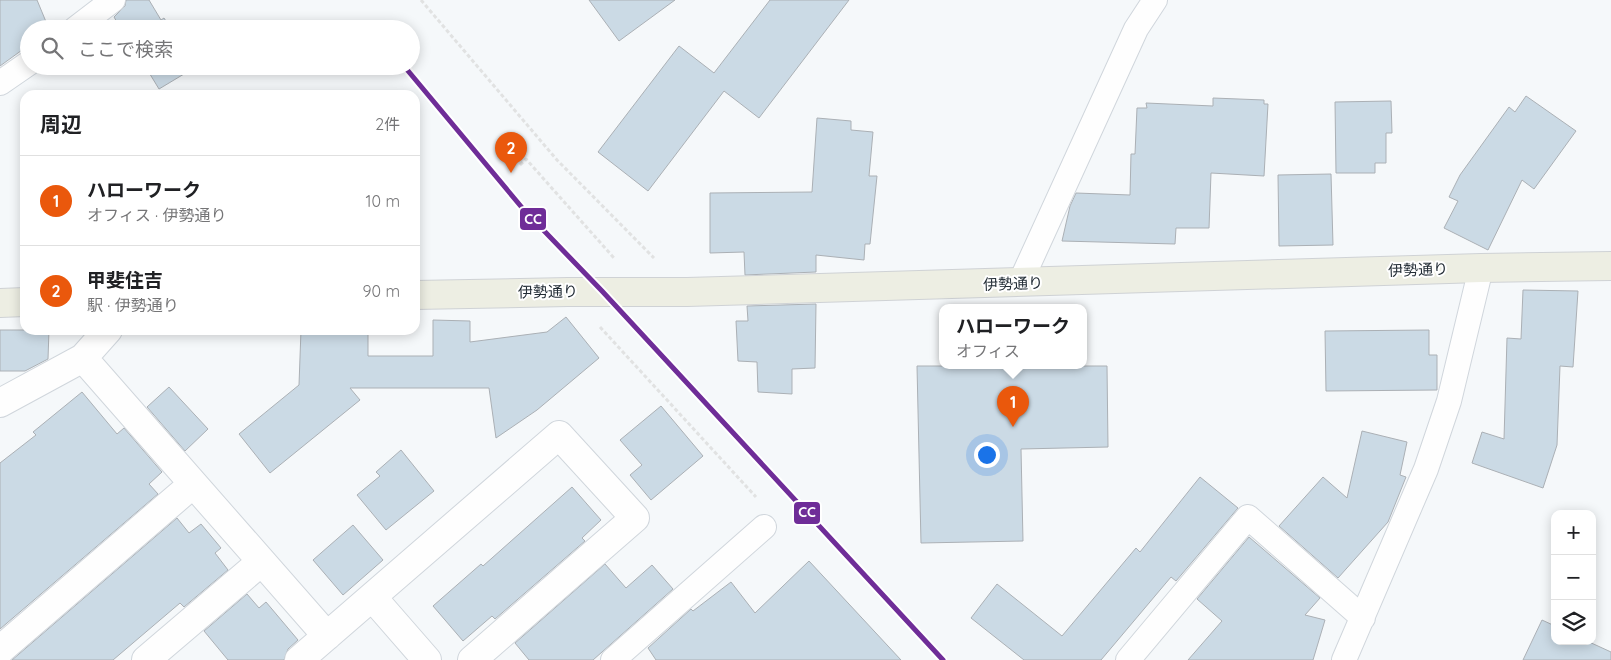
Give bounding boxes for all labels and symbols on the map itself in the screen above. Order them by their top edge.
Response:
pin: 2 [495,132,527,173]
line badge: CC [519,207,547,231]
text: CC [524,210,542,228]
street label: 伊勢通り [1388,259,1448,280]
street label: 伊勢通り [983,273,1043,294]
street label: 伊勢通り [518,281,578,302]
pin: 1 [997,386,1029,427]
your location [974,442,1000,468]
line badge: CC [793,501,821,525]
text: CC [798,503,816,521]

